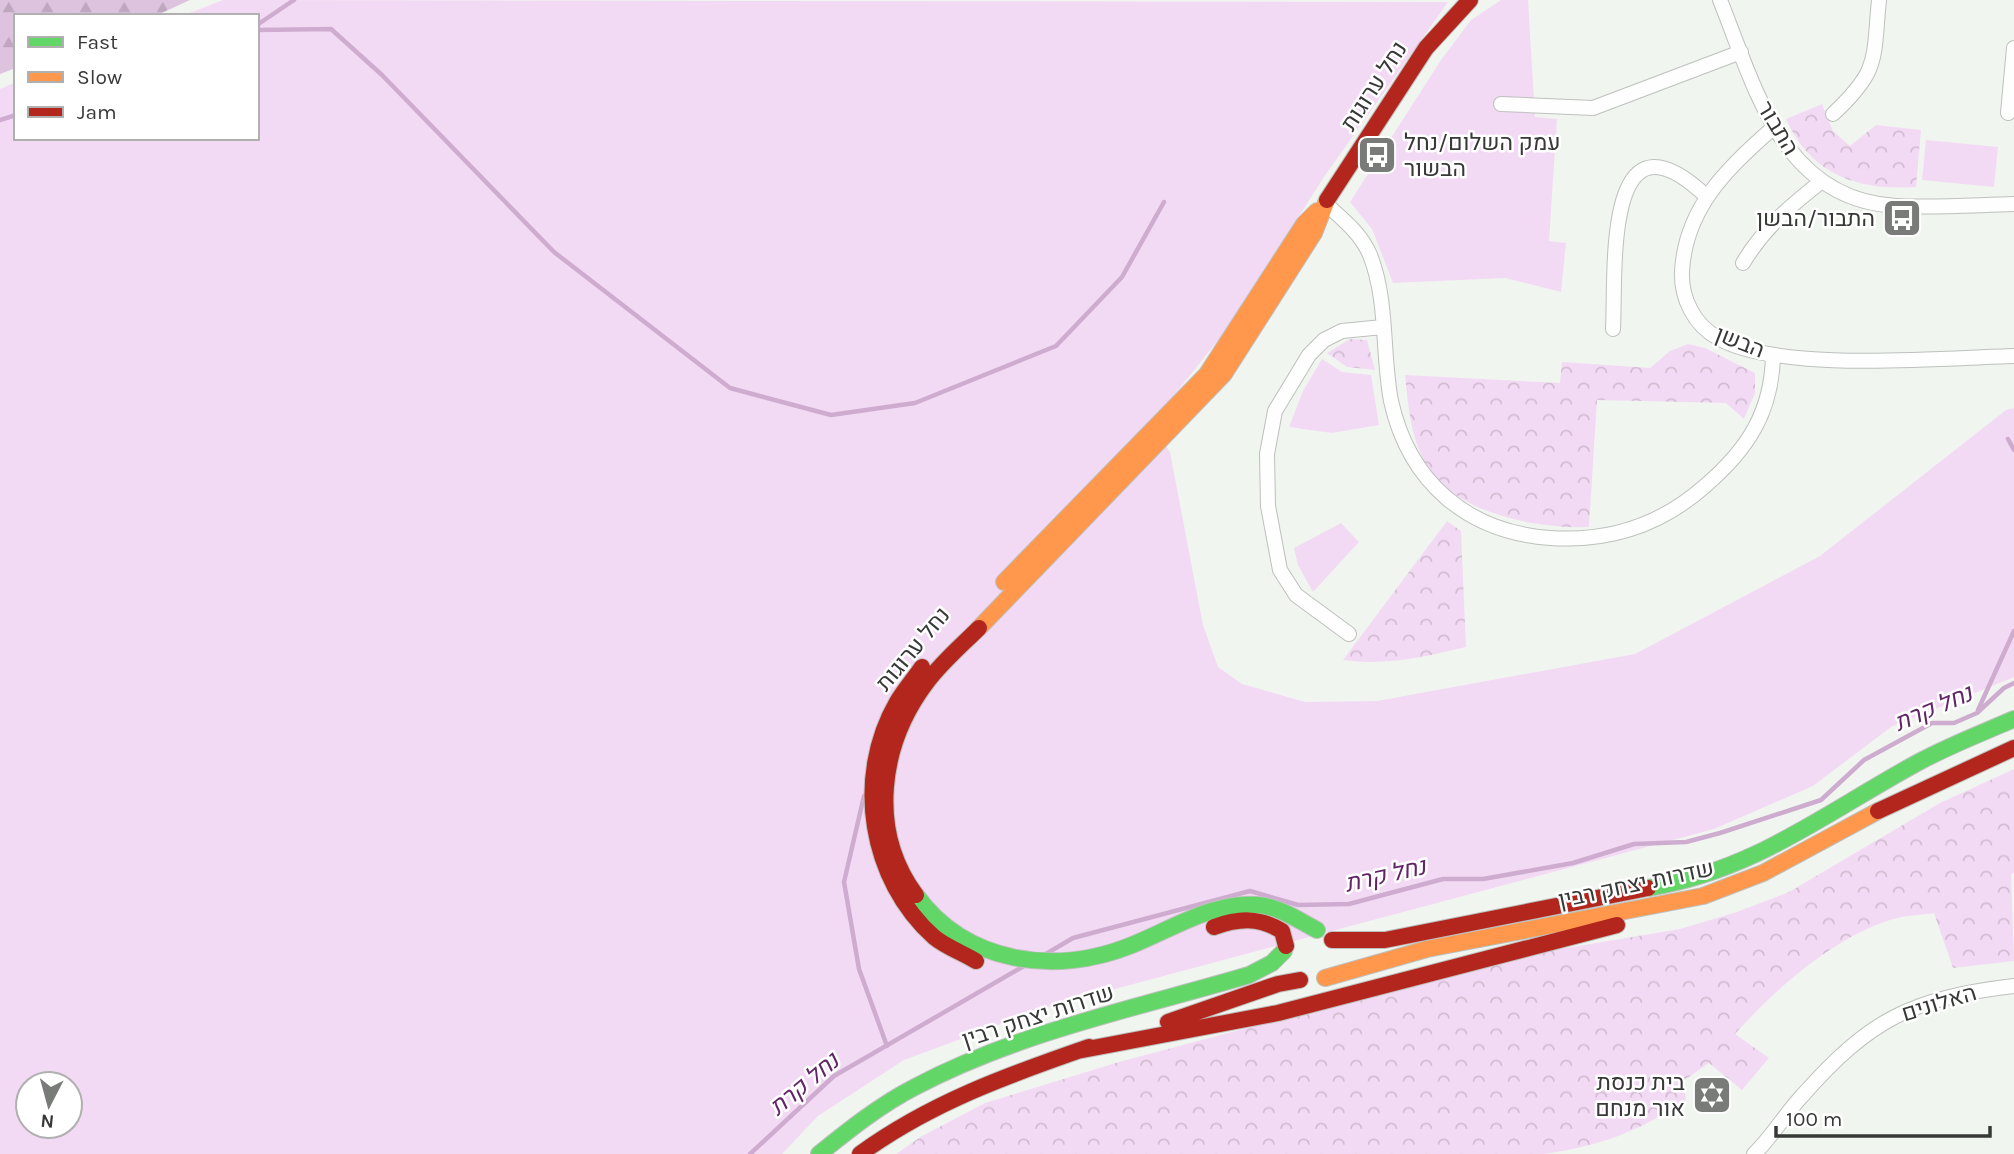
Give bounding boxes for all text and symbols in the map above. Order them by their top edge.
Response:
legend [14,14,259,140]
text: Fast [77,30,118,54]
street label: נחל ערוגות [1335,36,1413,136]
text: Slow [77,65,122,89]
street label: התבור [1751,96,1805,160]
text: Jam [77,100,117,124]
place label: עמק השלום/נחל הבשור [1404,129,1561,182]
bus stop icon: עמק השלום/נחל הבשור [1356,134,1398,176]
bus stop icon: התבור/הבשן [1881,197,1923,239]
place label: התבור/הבשן [1756,205,1875,232]
street label: הבשן [1712,320,1768,364]
street label: נחל ערוגות [870,602,956,696]
water label: נחל קרת [1890,678,1979,737]
water label: נחל קרת [1342,852,1431,898]
street label: שדרות יצחק רבין [1556,854,1716,914]
street label: שדרות יצחק רבין [959,979,1117,1053]
street label: האלונים [1898,979,1980,1027]
water label: נחל קרת [763,1045,846,1121]
place label: בית כנסת אור מנחם [1595,1069,1685,1122]
north arrow [14,1070,84,1140]
synagogue icon: בית כנסת אור מנחם [1691,1074,1733,1116]
scale bar [1776,1094,1990,1138]
text: 100 m [1786,1107,1843,1131]
text: N [39,1109,55,1133]

